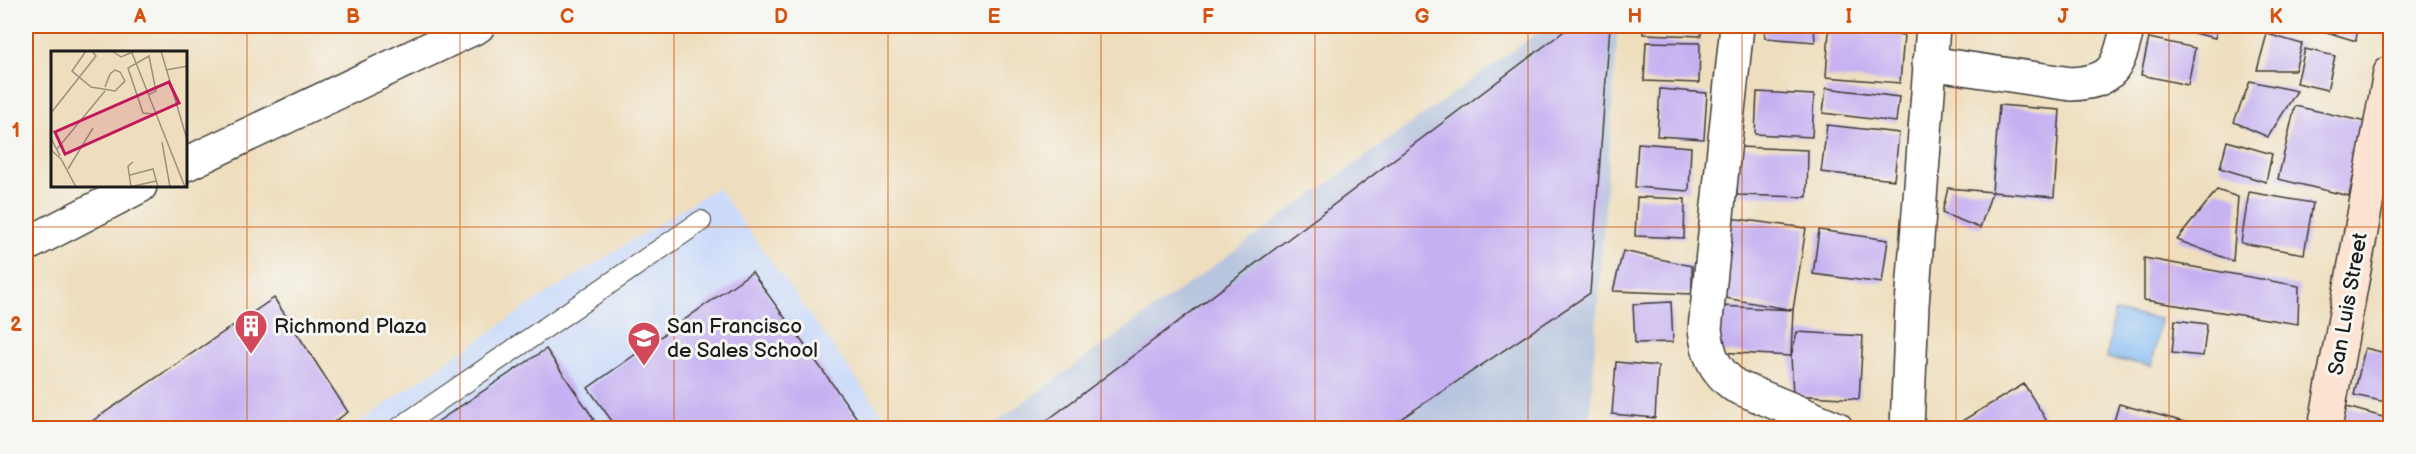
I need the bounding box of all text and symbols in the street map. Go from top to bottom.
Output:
text: A [133,5,147,29]
text: B [346,5,360,29]
text: C [560,5,574,29]
text: D [774,5,788,29]
text: E [988,5,1001,29]
text: F [1202,5,1214,29]
text: G [1415,5,1430,29]
text: H [1628,5,1642,29]
text: I [1846,5,1852,29]
text: J [2058,5,2070,29]
text: K [2269,5,2283,29]
inset map [51,51,188,188]
text: 1 [12,119,20,143]
street label: San Luis Street [2323,230,2373,377]
building icon: Richmond Plaza [233,308,269,355]
text: 2 [10,313,22,337]
place label: Richmond Plaza [274,314,427,339]
place label: San Francisco de Sales School [667,314,818,363]
school or university icon: San Francisco de Sales School [626,320,662,367]

